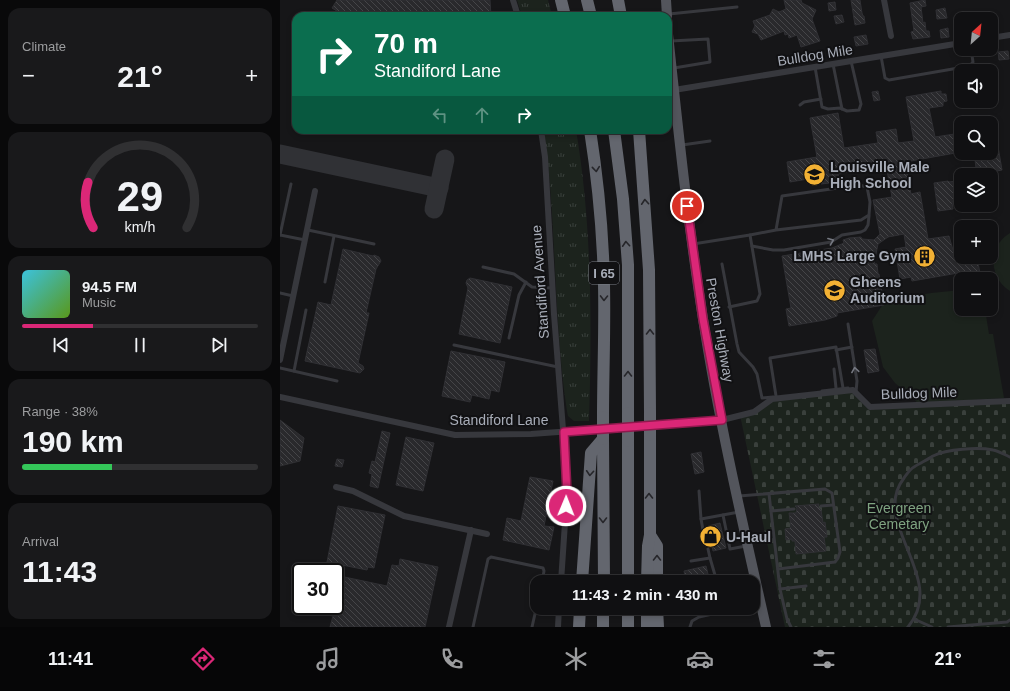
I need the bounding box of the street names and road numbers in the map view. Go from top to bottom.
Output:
street label: Bulldog Mile [776,41,854,69]
street label: Standiford Avenue [528,224,552,340]
road number: I 65 [589,262,619,284]
street label: Preston Highway [703,277,737,383]
street label: Bulldog Mile [881,384,958,402]
street label: Standiford Lane [450,412,549,428]

